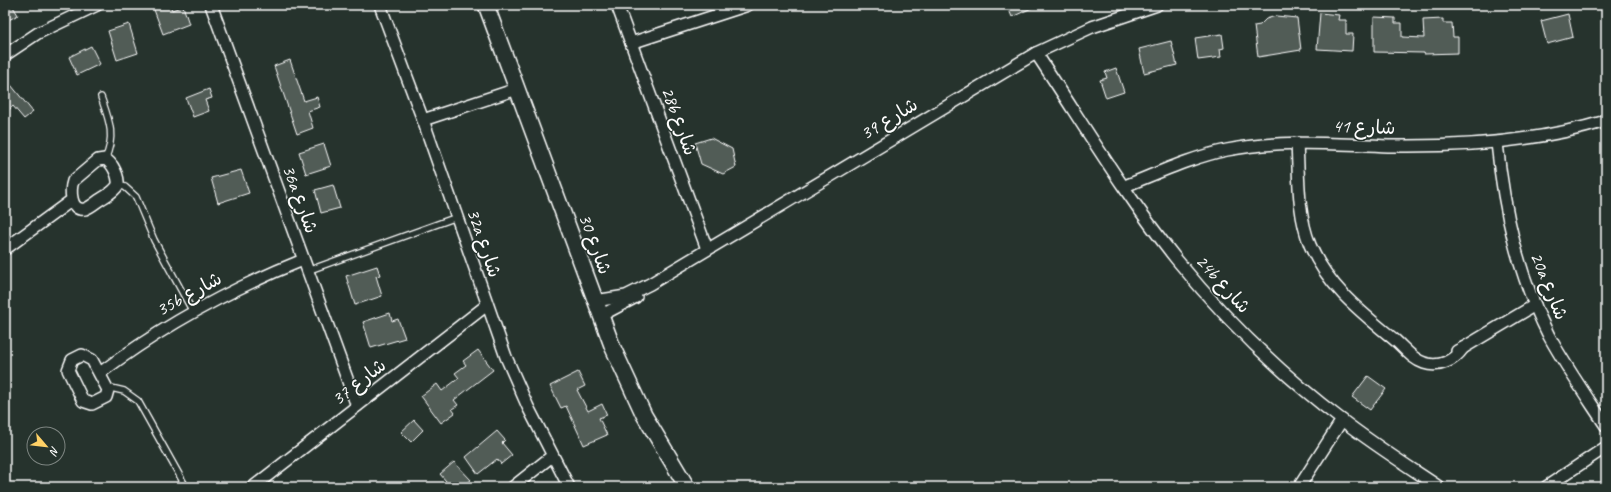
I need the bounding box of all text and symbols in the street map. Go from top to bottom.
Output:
street label: 28b شارع [655,83,702,159]
street label: شارع 39 [856,93,923,146]
street label: شارع 41 [1332,114,1396,141]
street label: 36a شارع [276,161,323,237]
street label: 32a شارع [460,205,507,281]
street label: شارع 30 [572,210,617,278]
street label: 20a شارع [1524,249,1573,324]
street label: 24b شارع [1190,250,1256,319]
street label: 35b شارع [152,266,226,323]
street label: شارع 37 [327,353,392,412]
north arrow [26,426,66,466]
text: N [46,444,63,459]

